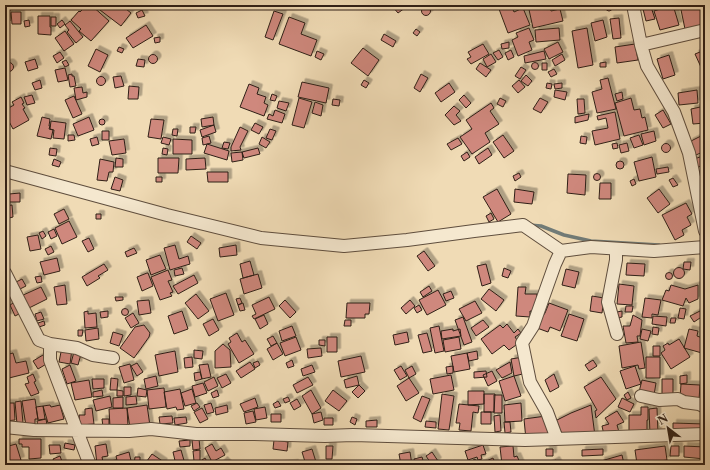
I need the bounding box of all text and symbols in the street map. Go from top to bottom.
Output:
north arrow [648,408,688,448]
text: N [655,411,671,428]

